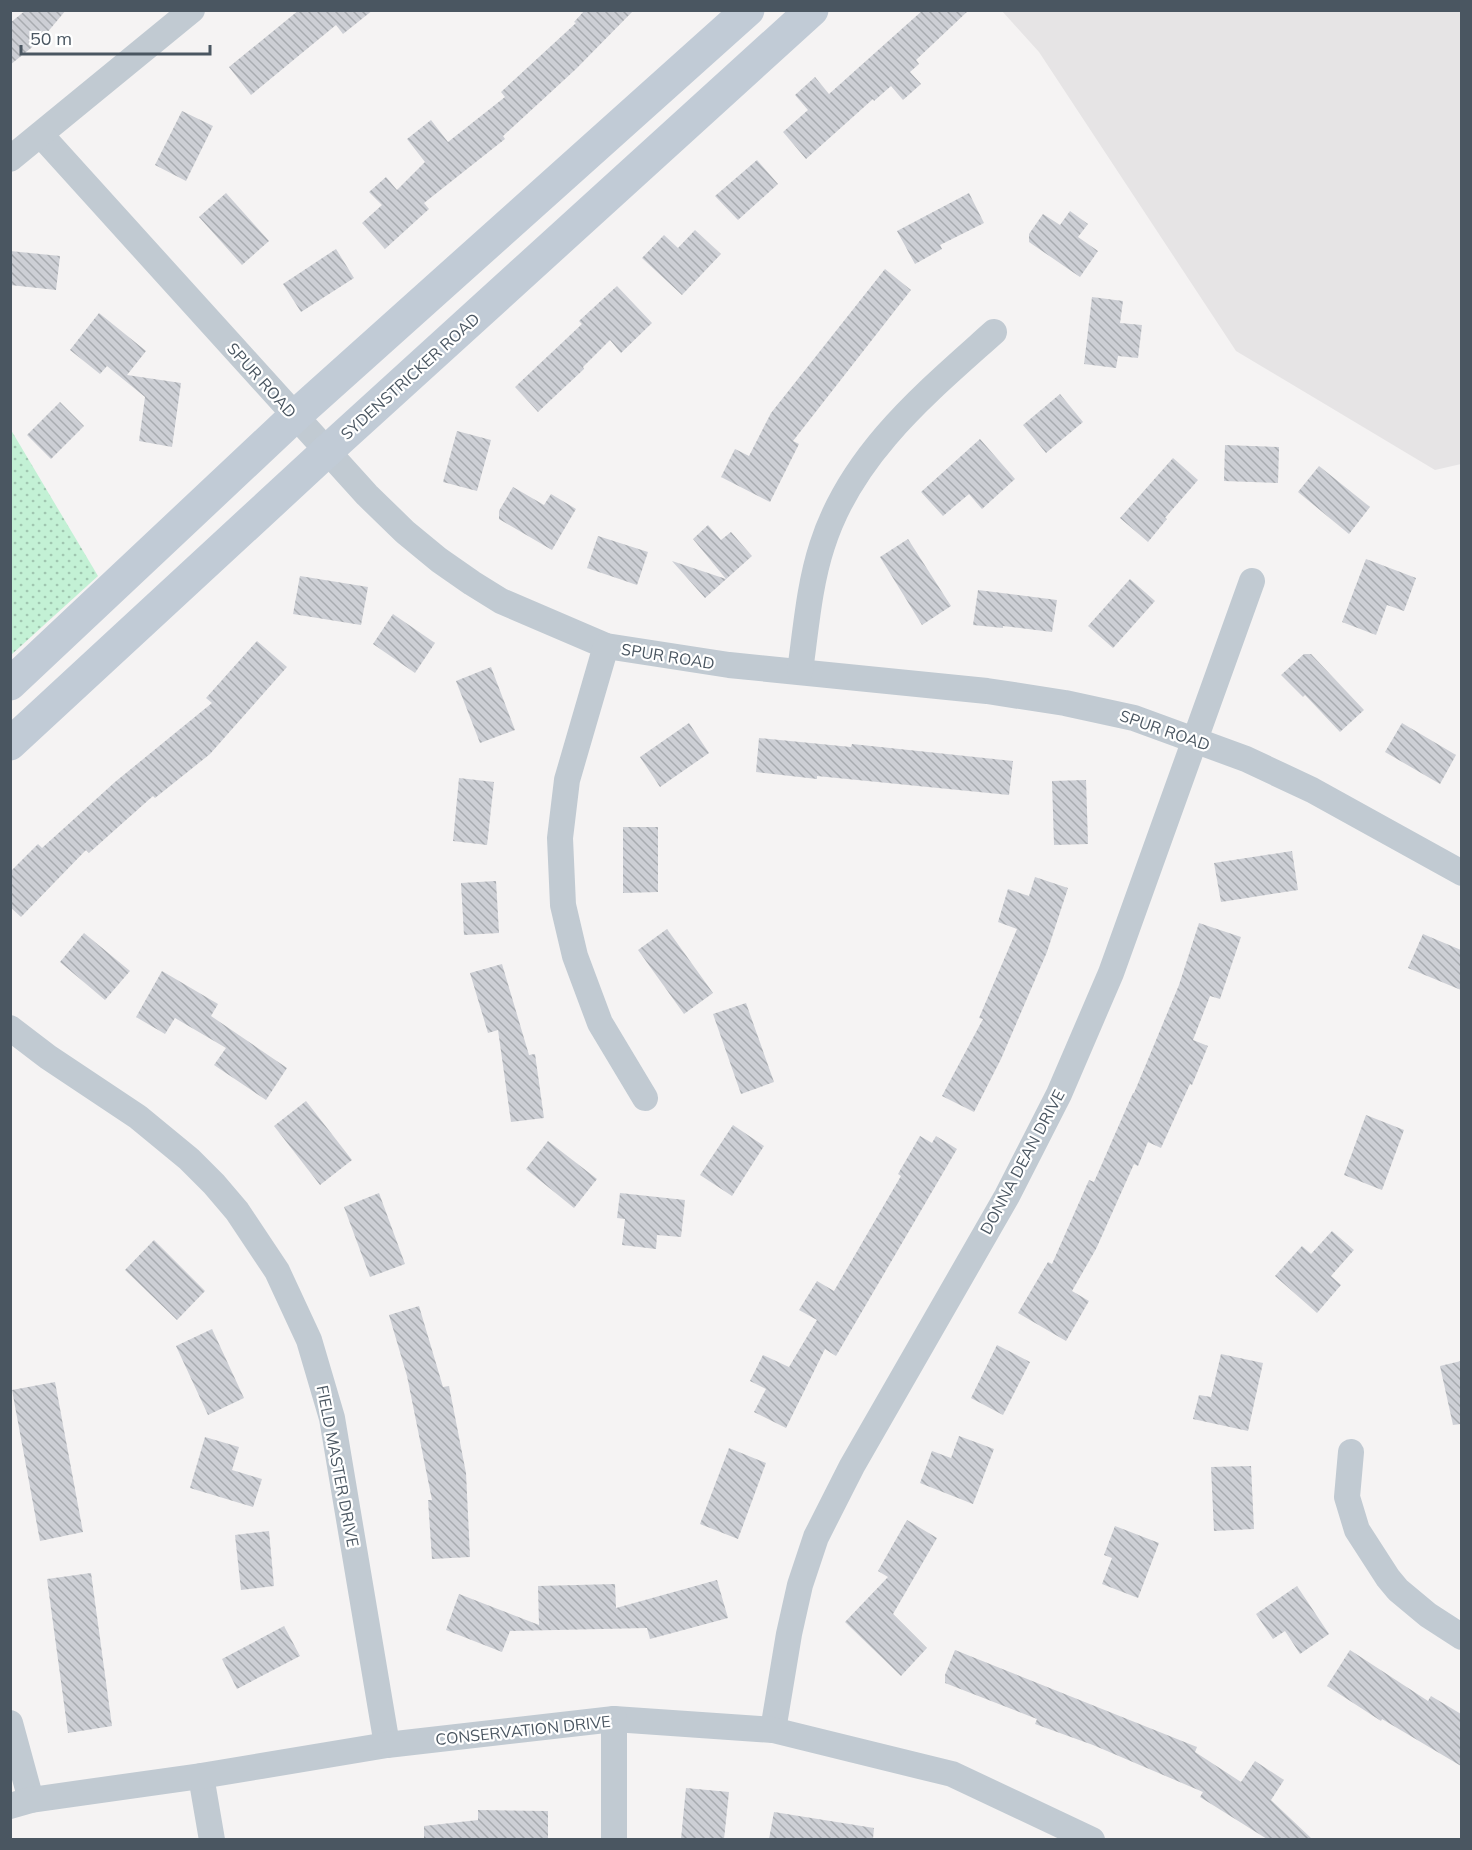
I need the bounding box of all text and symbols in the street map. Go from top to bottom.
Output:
scale bar [21,18,210,56]
text: 50 m [30,27,72,50]
street label: SYDENSTRICKER ROAD [336,308,484,444]
street label: SPUR ROAD [223,338,301,422]
street label: SPUR ROAD [620,639,716,673]
street label: SPUR ROAD [1117,705,1213,755]
street label: DONNA DEAN DRIVE [975,1086,1069,1238]
street label: FIELD MASTER DRIVE [312,1383,364,1549]
street label: CONSERVATION DRIVE [434,1711,612,1749]

